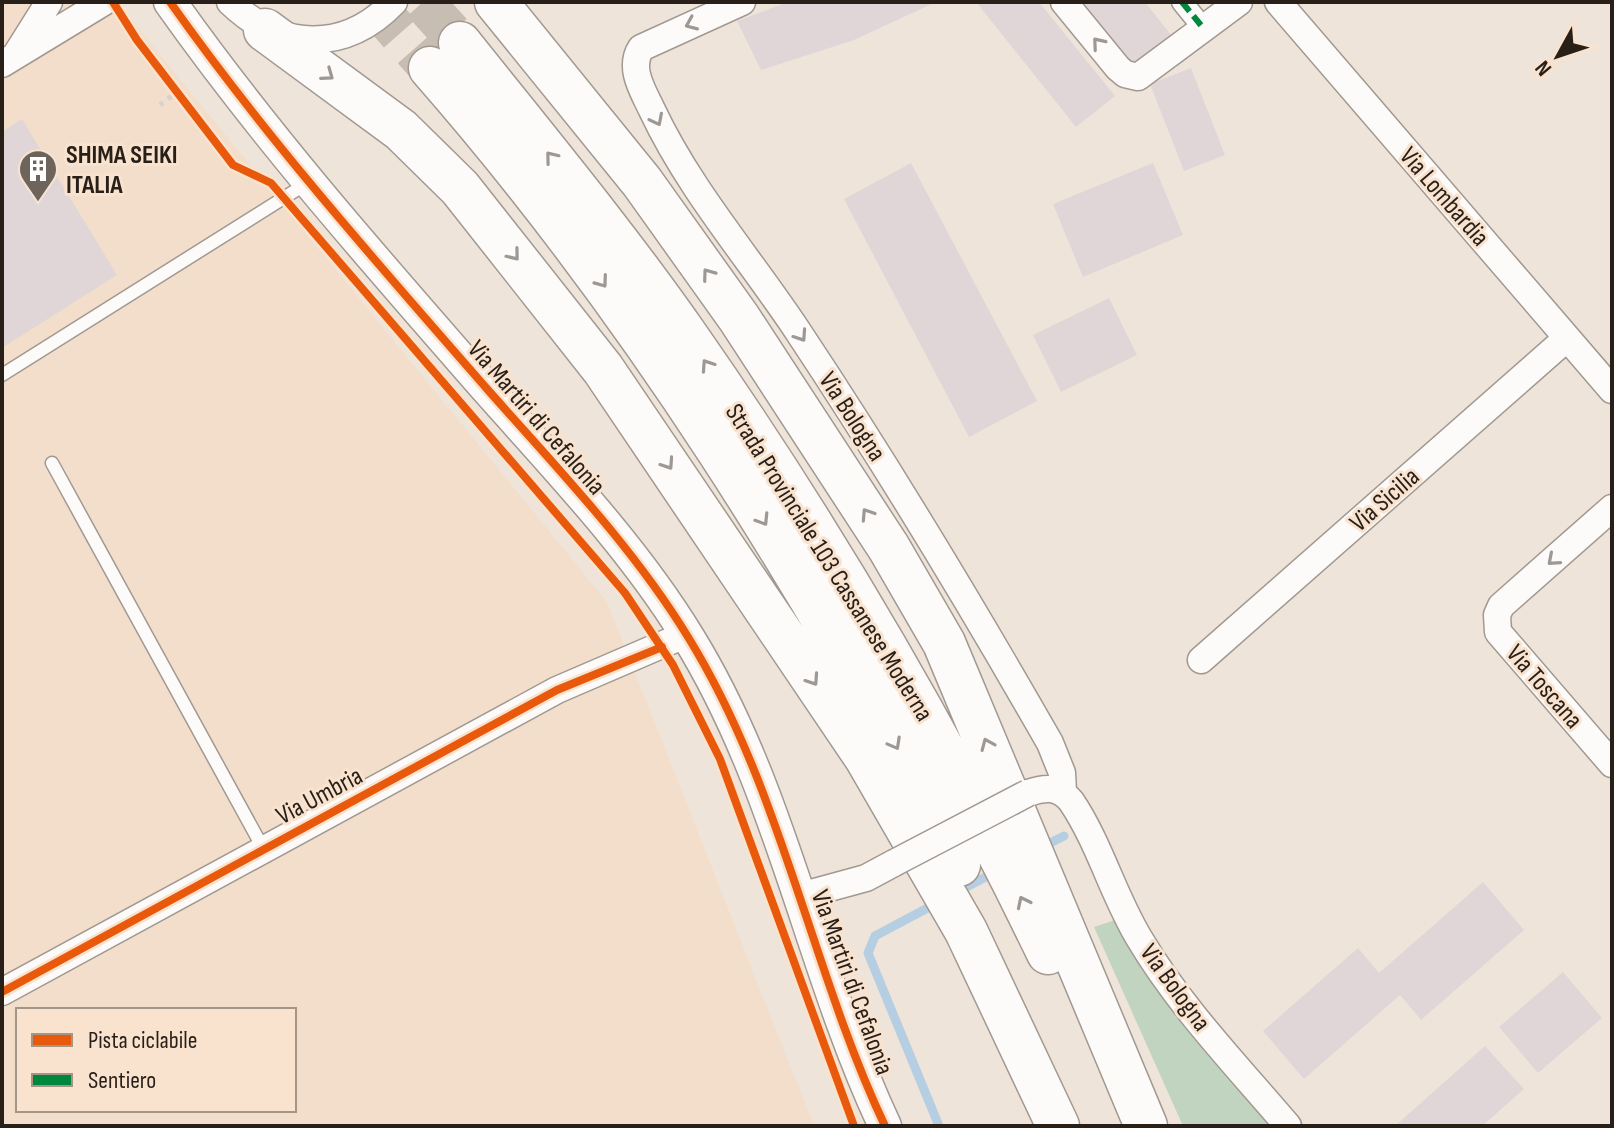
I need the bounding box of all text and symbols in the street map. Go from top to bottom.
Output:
one-way arrow [685,14,699,30]
north arrow [1518,16,1598,96]
one-way arrow [1093,37,1108,52]
text: N [1530,55,1558,81]
one-way arrow [319,66,333,80]
one-way arrow [647,112,663,127]
place label: SHIMA SEIKI ITALIA [66,140,177,201]
street label: Via Lombardia [1392,141,1495,253]
building icon: SHIMA SEIKI ITALIA [17,148,59,203]
one-way arrow [546,152,561,166]
one-way arrow [504,245,519,260]
one-way arrow [703,269,717,283]
one-way arrow [592,273,607,287]
one-way arrow [791,328,806,342]
street label: Via Martiri di Cefalonia [460,334,611,502]
one-way arrow [702,359,717,373]
street label: Via Bologna [811,366,892,467]
street label: Strada Provinciale 103 Cassanese Moderna [718,398,939,727]
one-way arrow [658,456,673,470]
street label: Via Sicilia [1344,461,1426,539]
one-way arrow [862,508,877,523]
one-way arrow [754,511,769,526]
one-way arrow [1548,550,1563,564]
street label: Via Toscana [1499,639,1589,735]
one-way arrow [803,671,818,685]
one-way arrow [885,735,901,750]
one-way arrow [981,738,997,752]
street label: Via Umbria [271,761,368,832]
street label: Via Martiri di Cefalonia [804,886,899,1079]
one-way arrow [1017,895,1033,910]
street label: Via Bologna [1133,938,1217,1037]
legend [16,1008,296,1112]
text: Pista ciclabile [88,1026,197,1055]
text: Sentiero [88,1066,156,1095]

